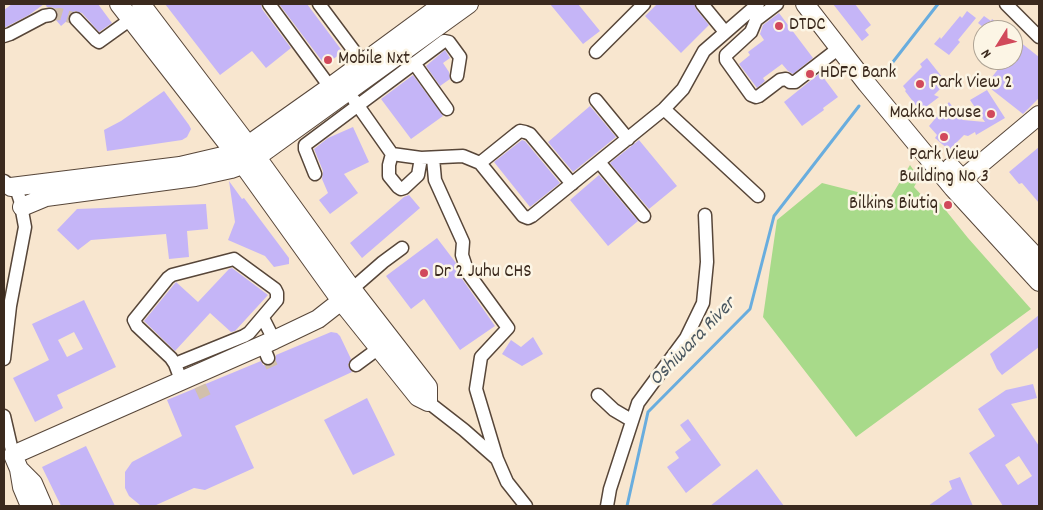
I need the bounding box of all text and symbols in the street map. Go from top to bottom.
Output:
place label: DTDC [789,15,826,37]
marker: DTDC [773,20,785,32]
north arrow [973,20,1023,70]
text: N [977,45,997,62]
place label: Mobile Nxt [338,49,410,71]
marker: Mobile Nxt [322,54,334,66]
place label: HDFC Bank [820,63,896,85]
marker: HDFC Bank [804,68,816,80]
place label: Park View 2 [930,73,1013,95]
marker: Park View 2 [914,78,926,90]
place label: Makka House [889,103,981,125]
marker: Makka House [985,108,997,120]
marker: Park View Building No 3 [938,131,950,143]
place label: Park View Building No 3 [899,145,989,189]
place label: Bilkins Biutiq [849,194,938,216]
marker: Bilkins Biutiq [942,199,954,211]
place label: Dr 2 Juhu CHS [434,262,532,284]
marker: Dr 2 Juhu CHS [418,267,430,279]
water label: Oshiwara River [646,294,742,392]

